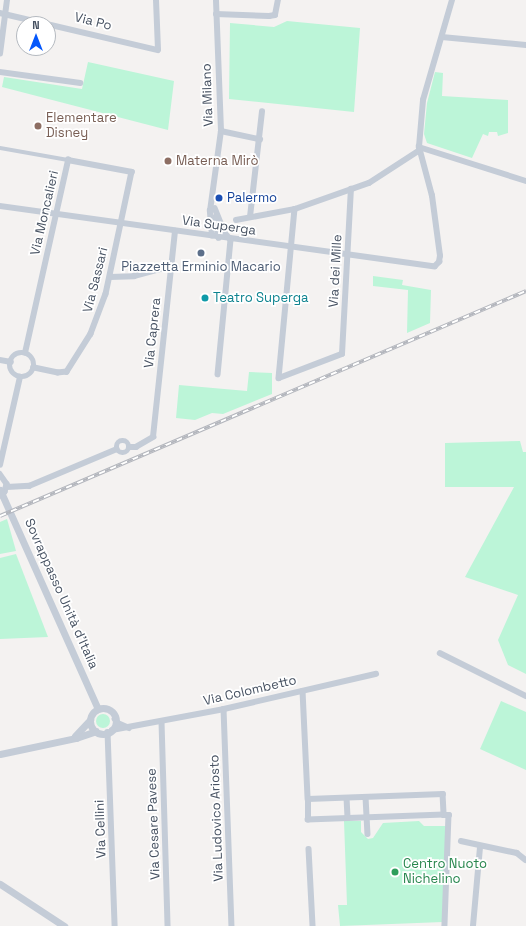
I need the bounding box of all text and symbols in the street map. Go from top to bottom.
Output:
street label: Via Po [73,10,113,34]
north arrow [16,16,56,56]
text: N [32,18,40,32]
street label: Via Milano [199,63,217,127]
place label: Elementare Disney [46,111,117,142]
marker: Elementare Disney [33,121,43,131]
place label: Materna Mirò [176,153,259,169]
marker: Materna Mirò [163,156,173,166]
street label: Via Moncalieri [28,169,62,257]
place label: Palermo [227,190,277,206]
marker: Palermo [214,193,224,203]
street label: Via Superga [181,213,257,239]
street label: Via dei Mille [326,234,346,308]
street label: Via Sassari [80,246,112,314]
marker: Piazzetta Erminio Macario [196,248,206,258]
place label: Piazzetta Erminio Macario [121,259,281,275]
place label: Teatro Superga [213,290,309,306]
marker: Teatro Superga [200,293,210,303]
street label: Via Caprera [142,297,164,369]
street label: Sovrappasso Unità d'Italia [21,516,101,672]
street label: Via Colombetto [202,673,298,709]
street label: Via Ludovico Ariosto [207,754,227,882]
street label: Via Cesare Pavese [144,768,164,880]
street label: Via Cellini [92,799,110,859]
place label: Centro Nuoto Nichelino [403,857,487,888]
marker: Centro Nuoto Nichelino [390,867,400,877]

